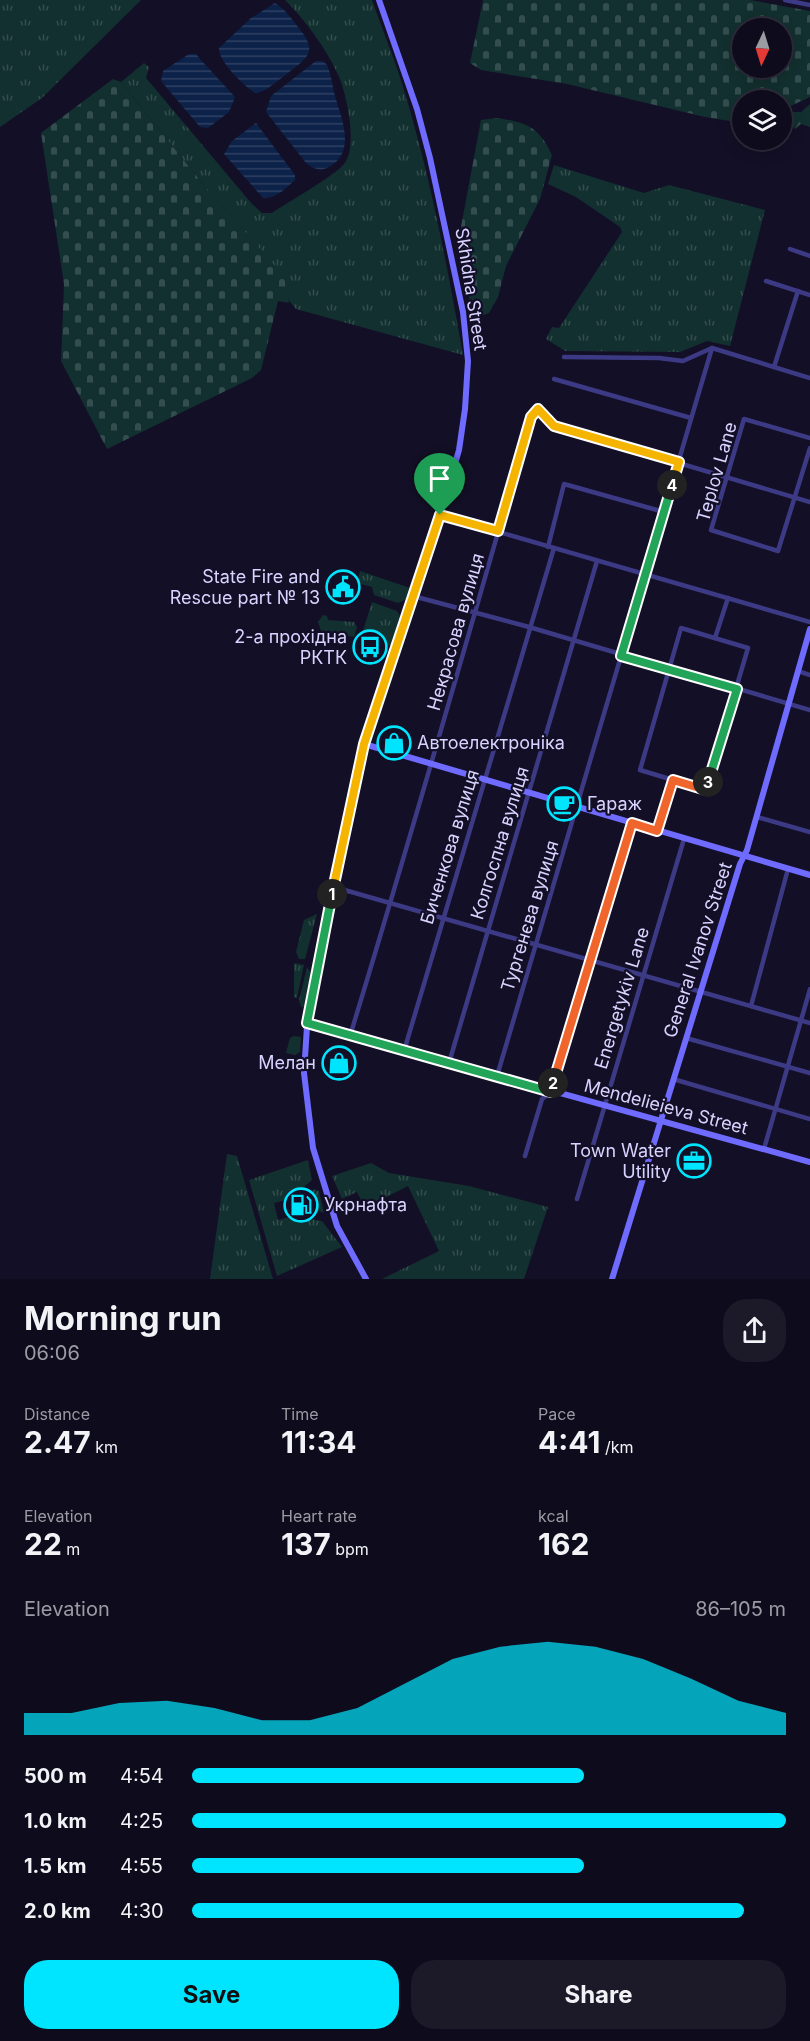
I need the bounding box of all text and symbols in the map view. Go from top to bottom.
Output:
north arrow [732,18,792,78]
map controls [732,18,792,150]
button: layers [732,90,792,150]
street label: Skhidna Street [451,226,492,352]
street label: Teplov Lane [692,419,741,524]
pin [414,453,465,515]
icon: arrive [423,462,456,495]
pin: 4 [657,470,687,500]
text: 4 [667,475,677,495]
street label: Некрасова вулиця [423,551,488,713]
place label: State Fire and Rescue part № 13 [170,566,320,608]
public building icon: State Fire and Rescue part № 13 [325,569,361,605]
place label: 2-а прохідна РКТК [234,626,347,668]
bus stop icon: 2-а прохідна РКТК [352,629,388,665]
shop icon: Автоелектроніка [376,725,412,761]
place label: Автоелектроніка [417,732,565,753]
street label: Колгоспна вулиця [466,764,533,922]
street label: Биченкова вулиця [416,767,483,927]
pin: 3 [693,767,723,797]
text: 3 [703,772,713,792]
cafe icon: Гараж [546,786,582,822]
place label: Гараж [587,793,642,814]
street label: Тургенєва вулиця [497,838,563,994]
street label: General Ivanov Street [659,859,736,1040]
pin: 1 [317,879,347,909]
text: 1 [329,884,335,904]
street label: Energetykiv Lane [590,924,653,1071]
shop icon: Мелан [321,1045,357,1081]
place label: Мелан [258,1052,316,1073]
pin: 2 [538,1068,568,1098]
text: 2 [548,1073,558,1093]
street label: Mendelieieva Street [582,1075,750,1139]
place label: Town Water Utility [570,1140,671,1182]
office icon: Town Water Utility [676,1143,712,1179]
fuel station icon: Укрнафта [283,1187,319,1223]
place label: Укрнафта [324,1194,407,1215]
text: Morning run [24,1298,222,1338]
button: share [723,1299,786,1362]
text: 06:06 [24,1341,80,1365]
text: Distance [24,1404,90,1424]
text: Time [281,1404,319,1424]
text: Pace [538,1404,576,1424]
text: 2.47 [24,1424,91,1460]
text: 11:34 [281,1424,357,1460]
text: 4:41 [538,1424,600,1460]
text: km [91,1437,118,1457]
text: /km [600,1437,633,1457]
text: Elevation [24,1506,93,1526]
text: Heart rate [281,1506,357,1526]
text: kcal [538,1506,569,1526]
text: 22 [24,1526,62,1562]
text: 137 [281,1526,331,1562]
text: 162 [538,1526,589,1562]
text: m [62,1539,80,1559]
text: bpm [331,1539,369,1559]
text: Elevation [24,1597,110,1621]
text: 86–105 m [695,1597,786,1621]
text: 500 m [24,1764,87,1788]
text: 4:54 [120,1764,164,1788]
text: 1.0 km [24,1809,87,1833]
text: 4:25 [120,1809,163,1833]
text: 1.5 km [24,1854,87,1878]
text: 4:55 [120,1854,163,1878]
text: 2.0 km [24,1899,91,1923]
text: 4:30 [120,1899,164,1923]
button: Save [24,1960,399,2029]
button: Share [411,1960,786,2029]

